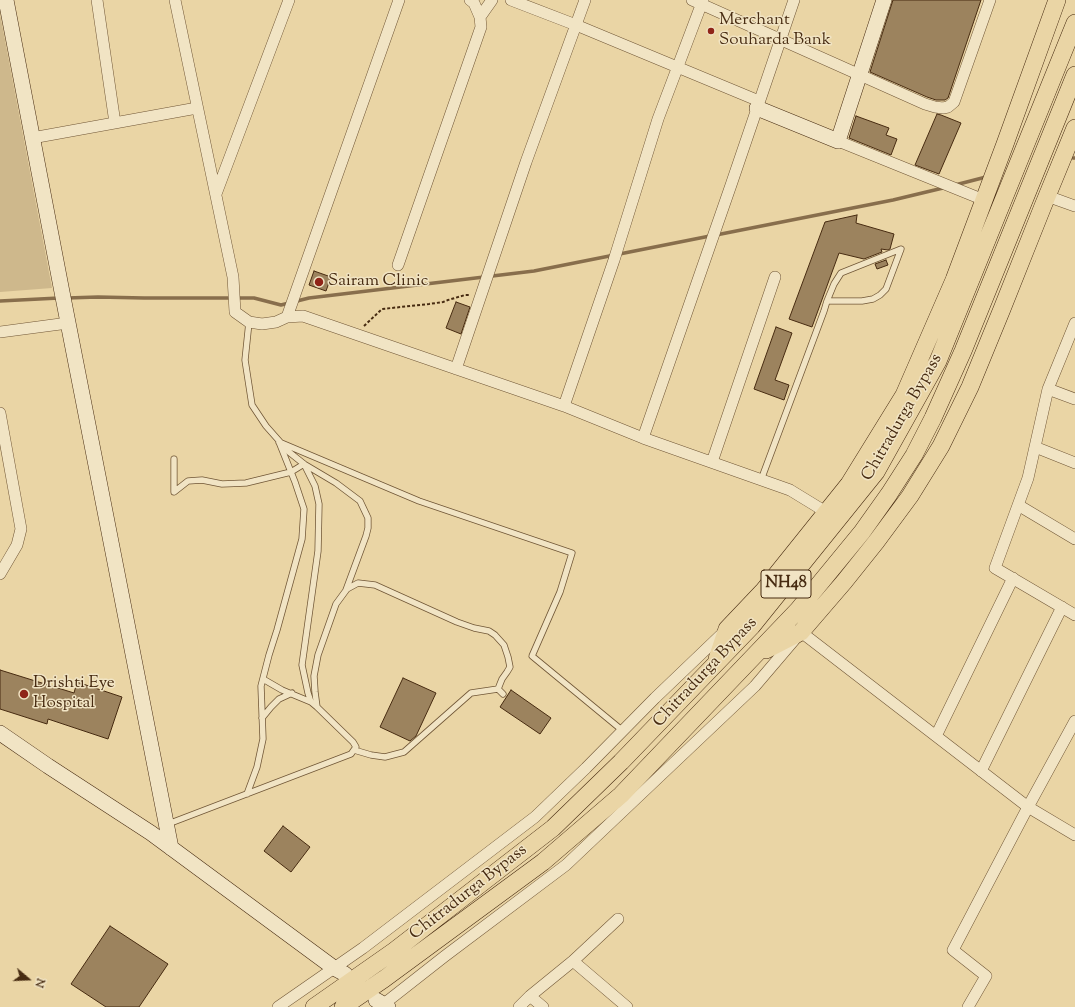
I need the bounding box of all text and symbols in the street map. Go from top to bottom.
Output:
place label: Merchant Souharda Bank [719,11,831,51]
marker: Merchant Souharda Bank [706,26,716,36]
place label: Sairam Clinic [328,272,428,292]
marker: Sairam Clinic [313,276,325,288]
street label: Chitradurga Bypass [858,351,948,485]
road number: NH48 [761,570,811,598]
street label: Chitradurga Bypass [650,614,762,732]
place label: Drishti Eye Hospital [33,674,115,714]
marker: Drishti Eye Hospital [18,688,30,700]
street label: Chitradurga Bypass [406,841,532,945]
north arrow [8,959,48,999]
text: N [30,976,48,990]

